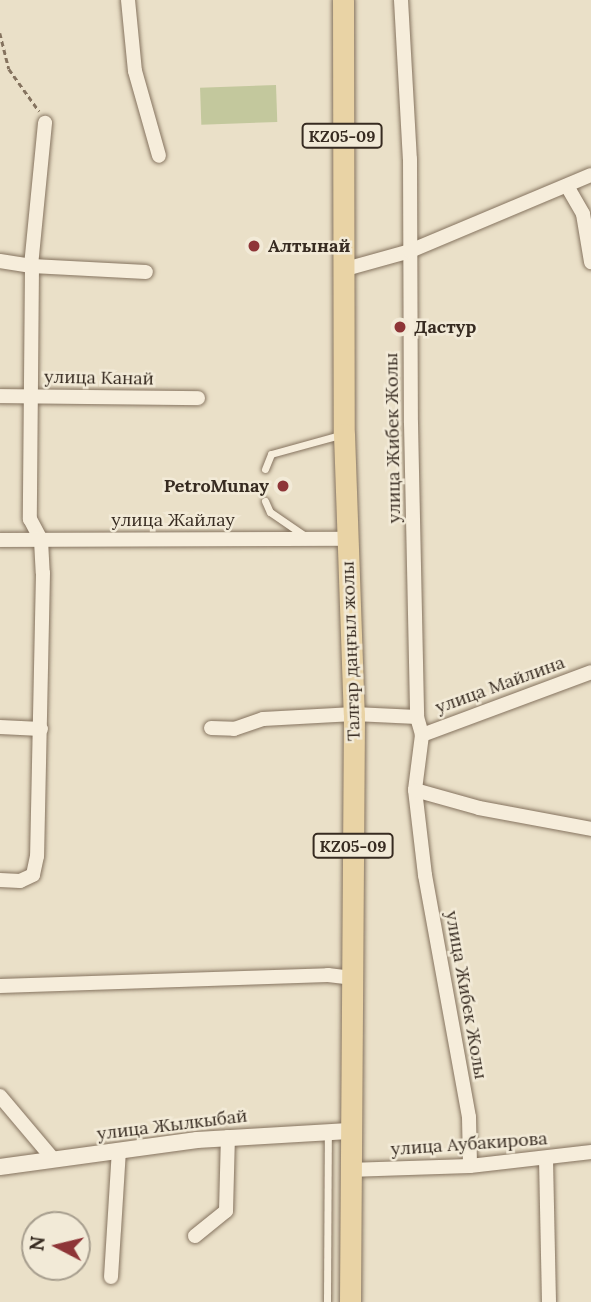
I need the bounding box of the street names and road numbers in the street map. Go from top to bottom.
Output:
road number: KZ05-09 [300,124,384,148]
street label: улица Жибек Жолы [381,352,405,524]
street label: улица Канай [44,366,154,390]
street label: улица Жайлау [111,509,235,531]
street label: Талғар даңғыл жолы [337,561,365,741]
street label: улица Майлина [432,652,568,718]
road number: KZ05-09 [311,834,395,859]
street label: улица Жибек Жолы [441,909,491,1081]
street label: улица Жылкыбай [96,1105,248,1145]
street label: улица Аубакирова [390,1128,548,1160]

